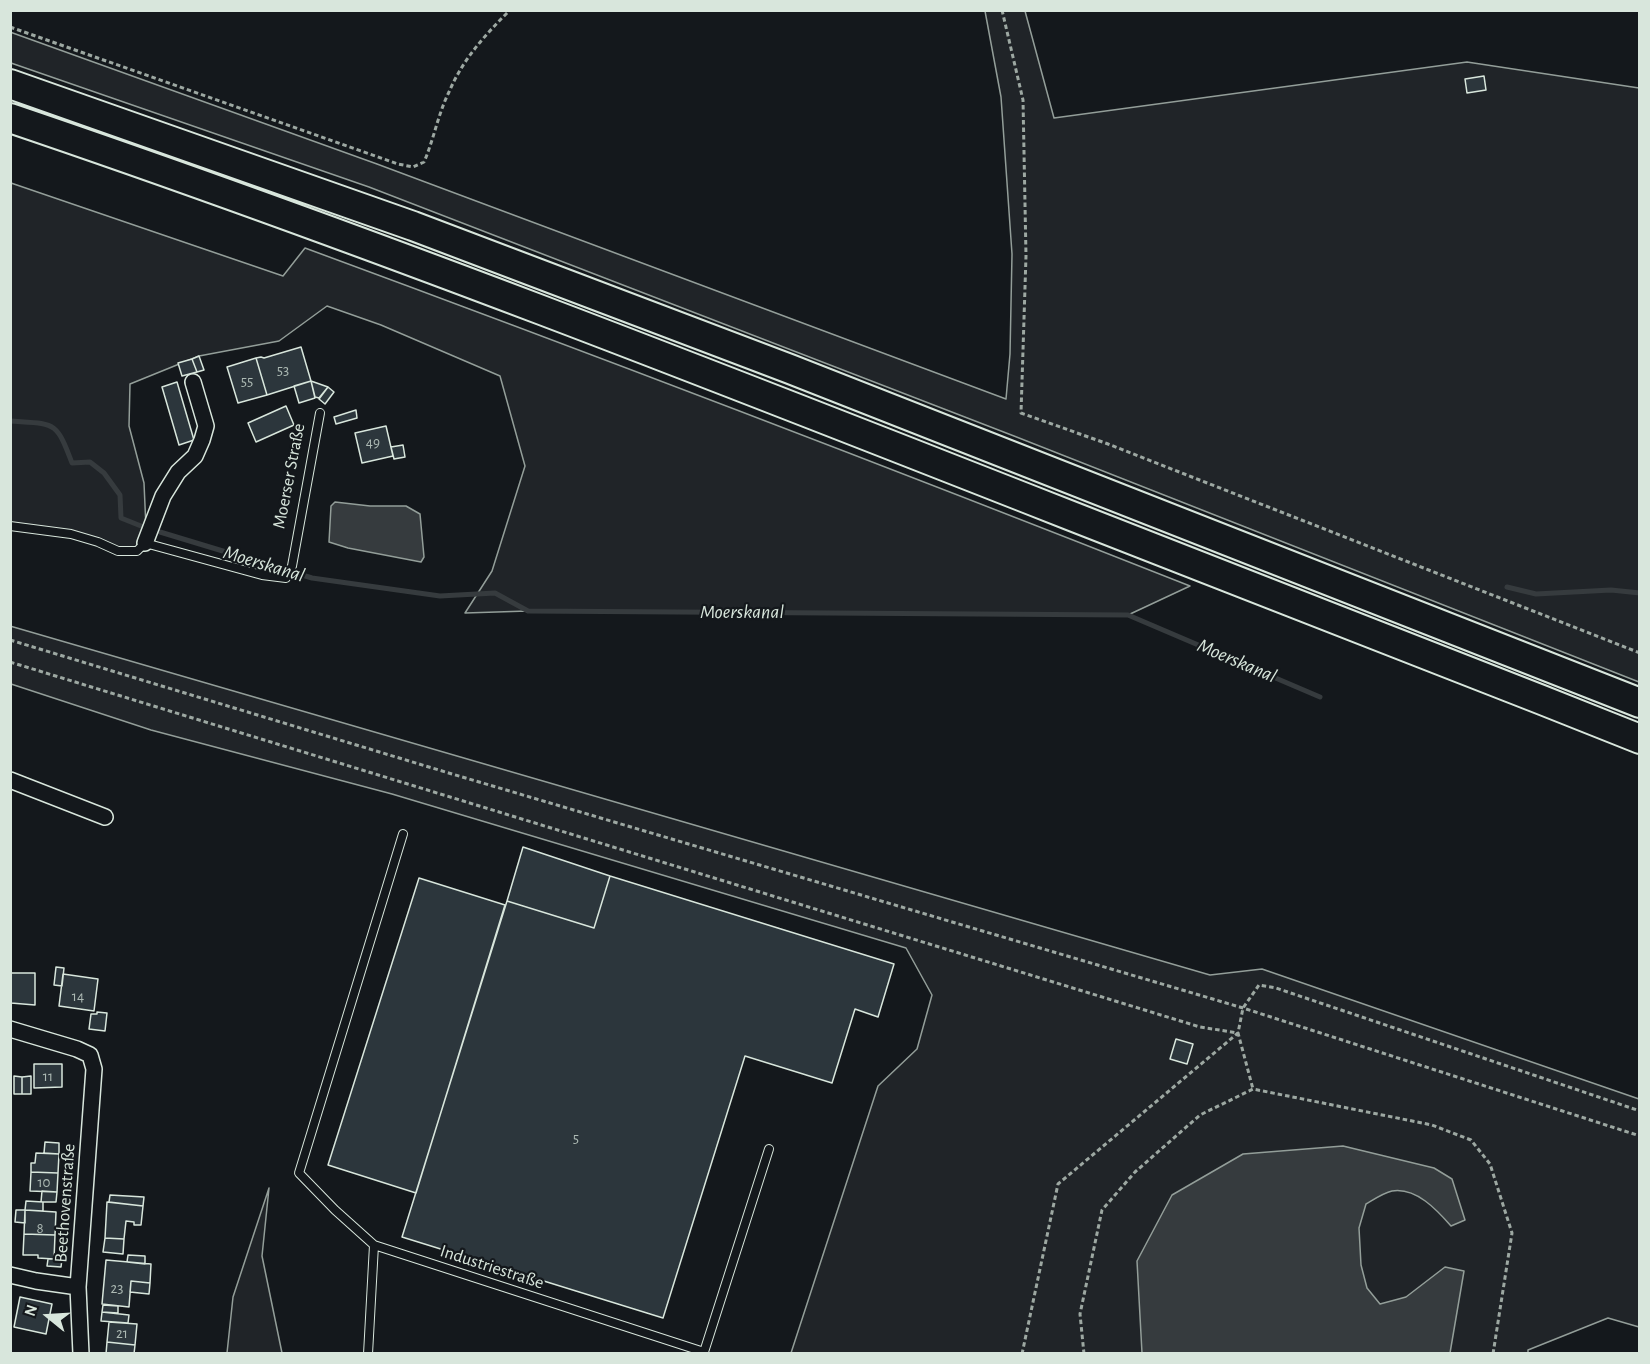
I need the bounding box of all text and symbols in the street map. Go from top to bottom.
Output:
house number: 53 [277,361,289,379]
house number: 55 [241,372,253,390]
street label: Moerser Straße [268,421,310,531]
house number: 49 [366,433,380,451]
water label: Moerskanal [220,540,308,588]
water label: Moerskanal [700,600,784,624]
water label: Moerskanal [1194,634,1280,688]
house number: 14 [72,987,84,1005]
house number: 11 [43,1067,53,1085]
house number: 5 [573,1129,579,1147]
street label: Beethovenstraße [50,1143,80,1263]
house number: 10 [37,1173,51,1191]
house number: 8 [36,1219,44,1237]
street label: Industriestraße [437,1240,547,1294]
house number: 23 [110,1279,124,1297]
north arrow [18,1286,78,1346]
text: N [22,1303,40,1318]
house number: 21 [116,1324,128,1342]

